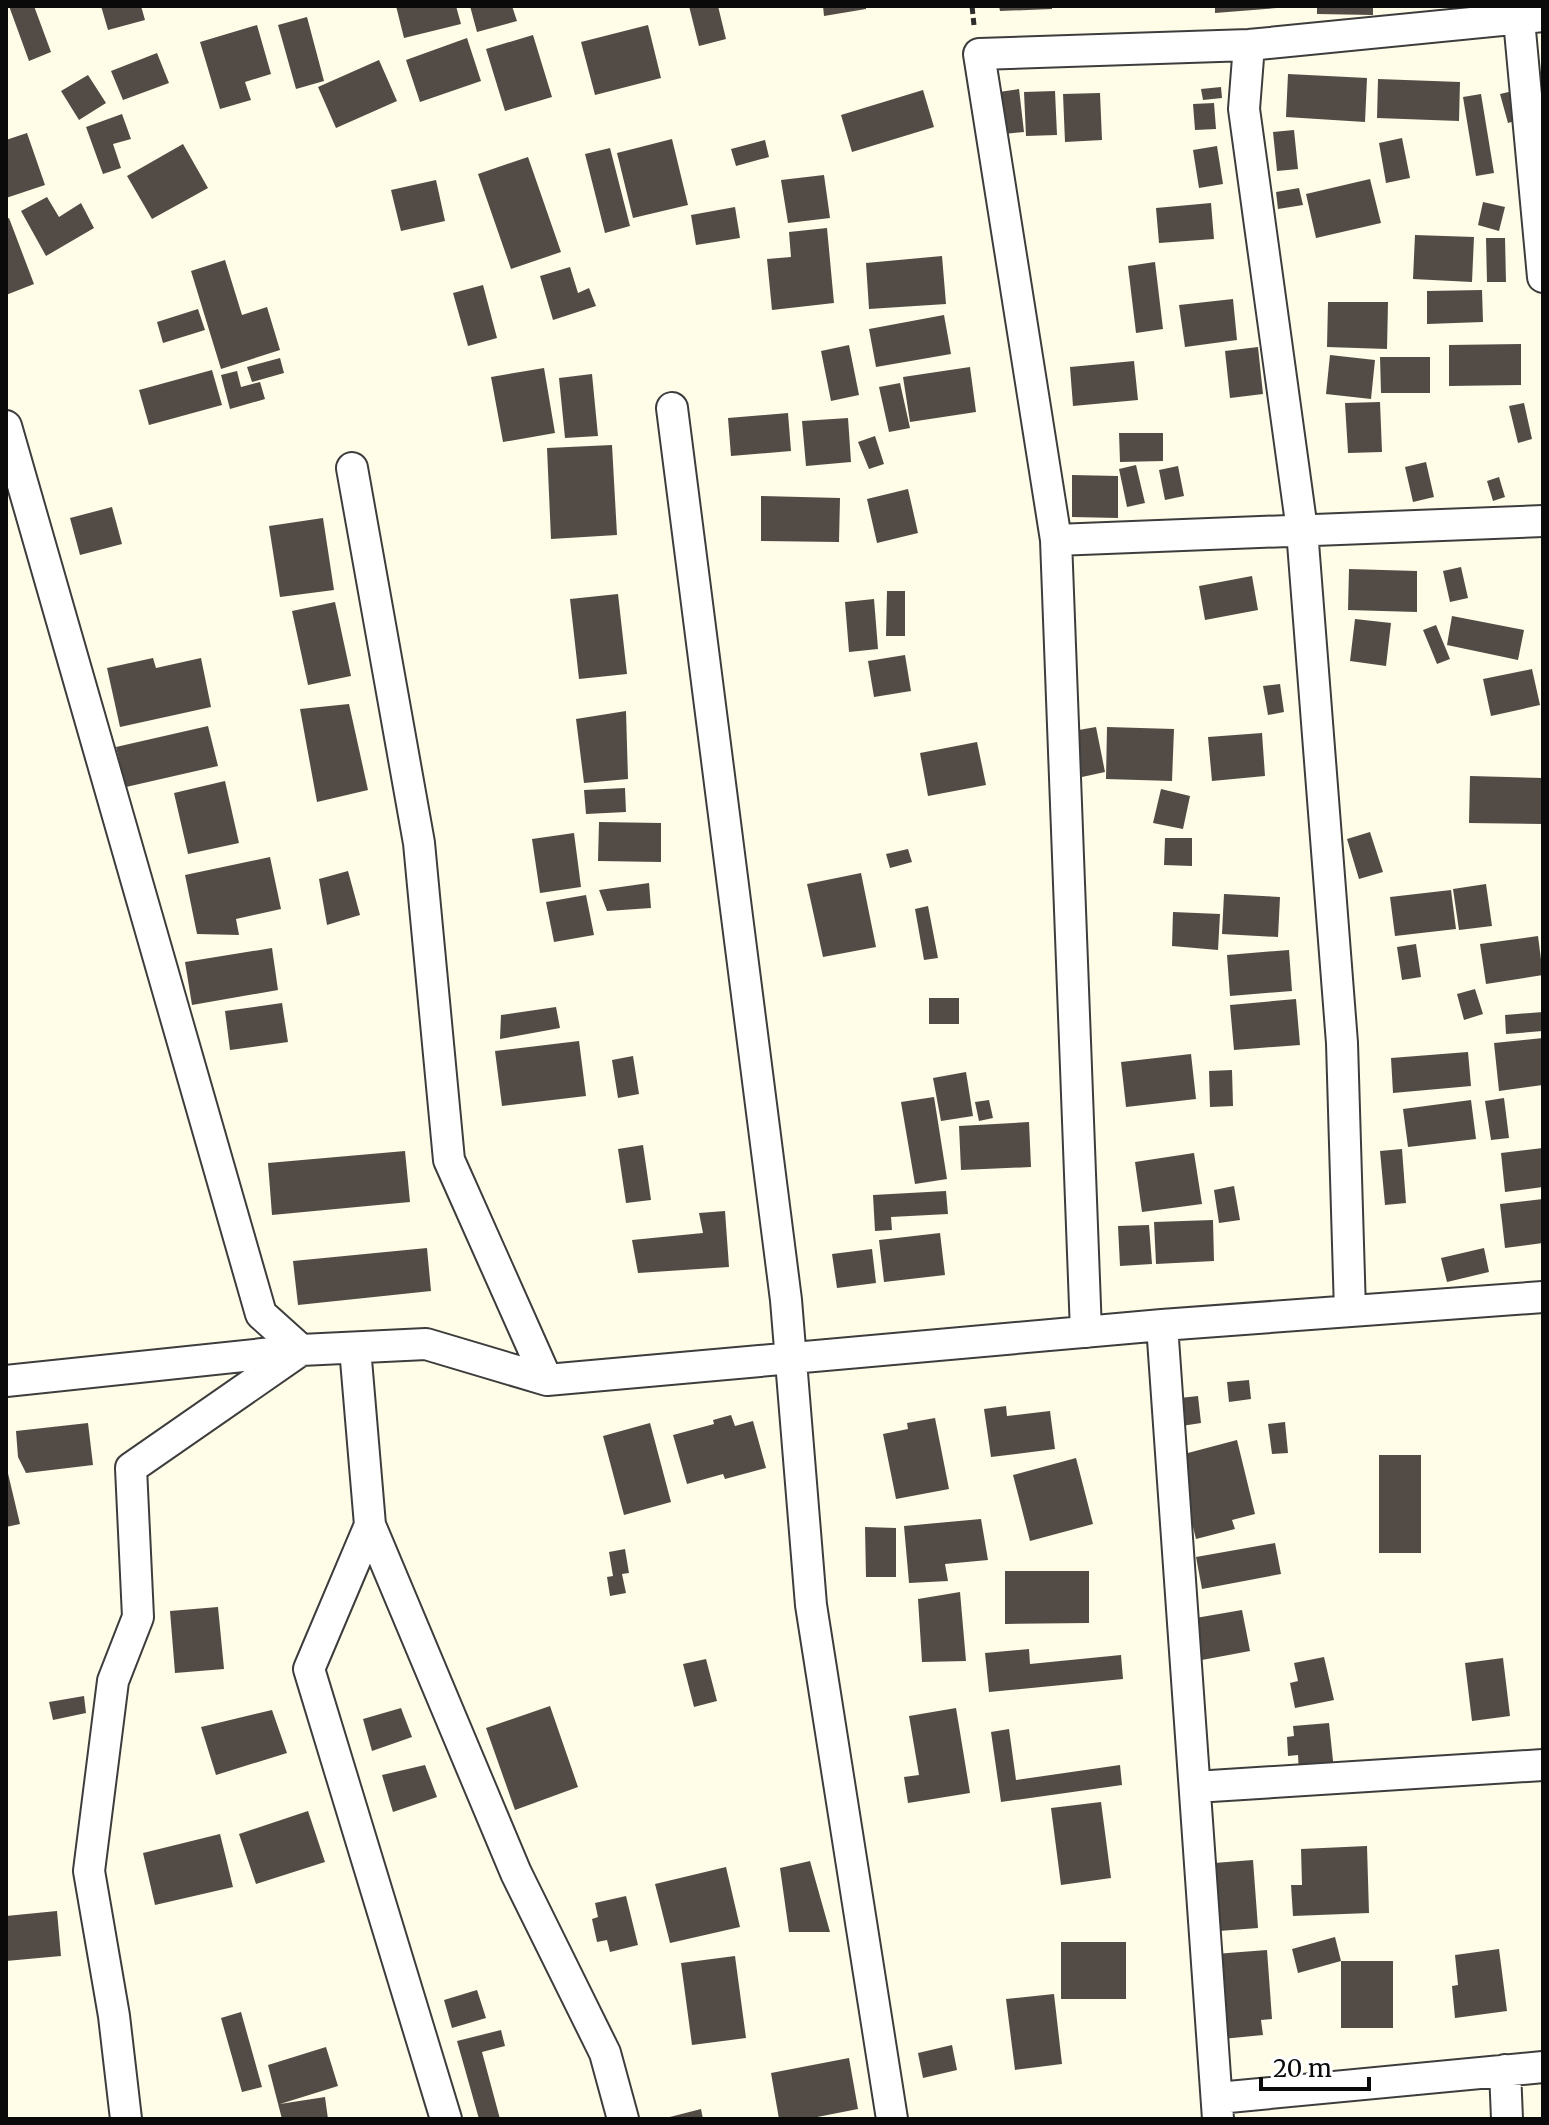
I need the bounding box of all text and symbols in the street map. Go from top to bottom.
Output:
scale bar [1261,2041,1369,2091]
text: 20 m [1273,2053,1332,2084]

